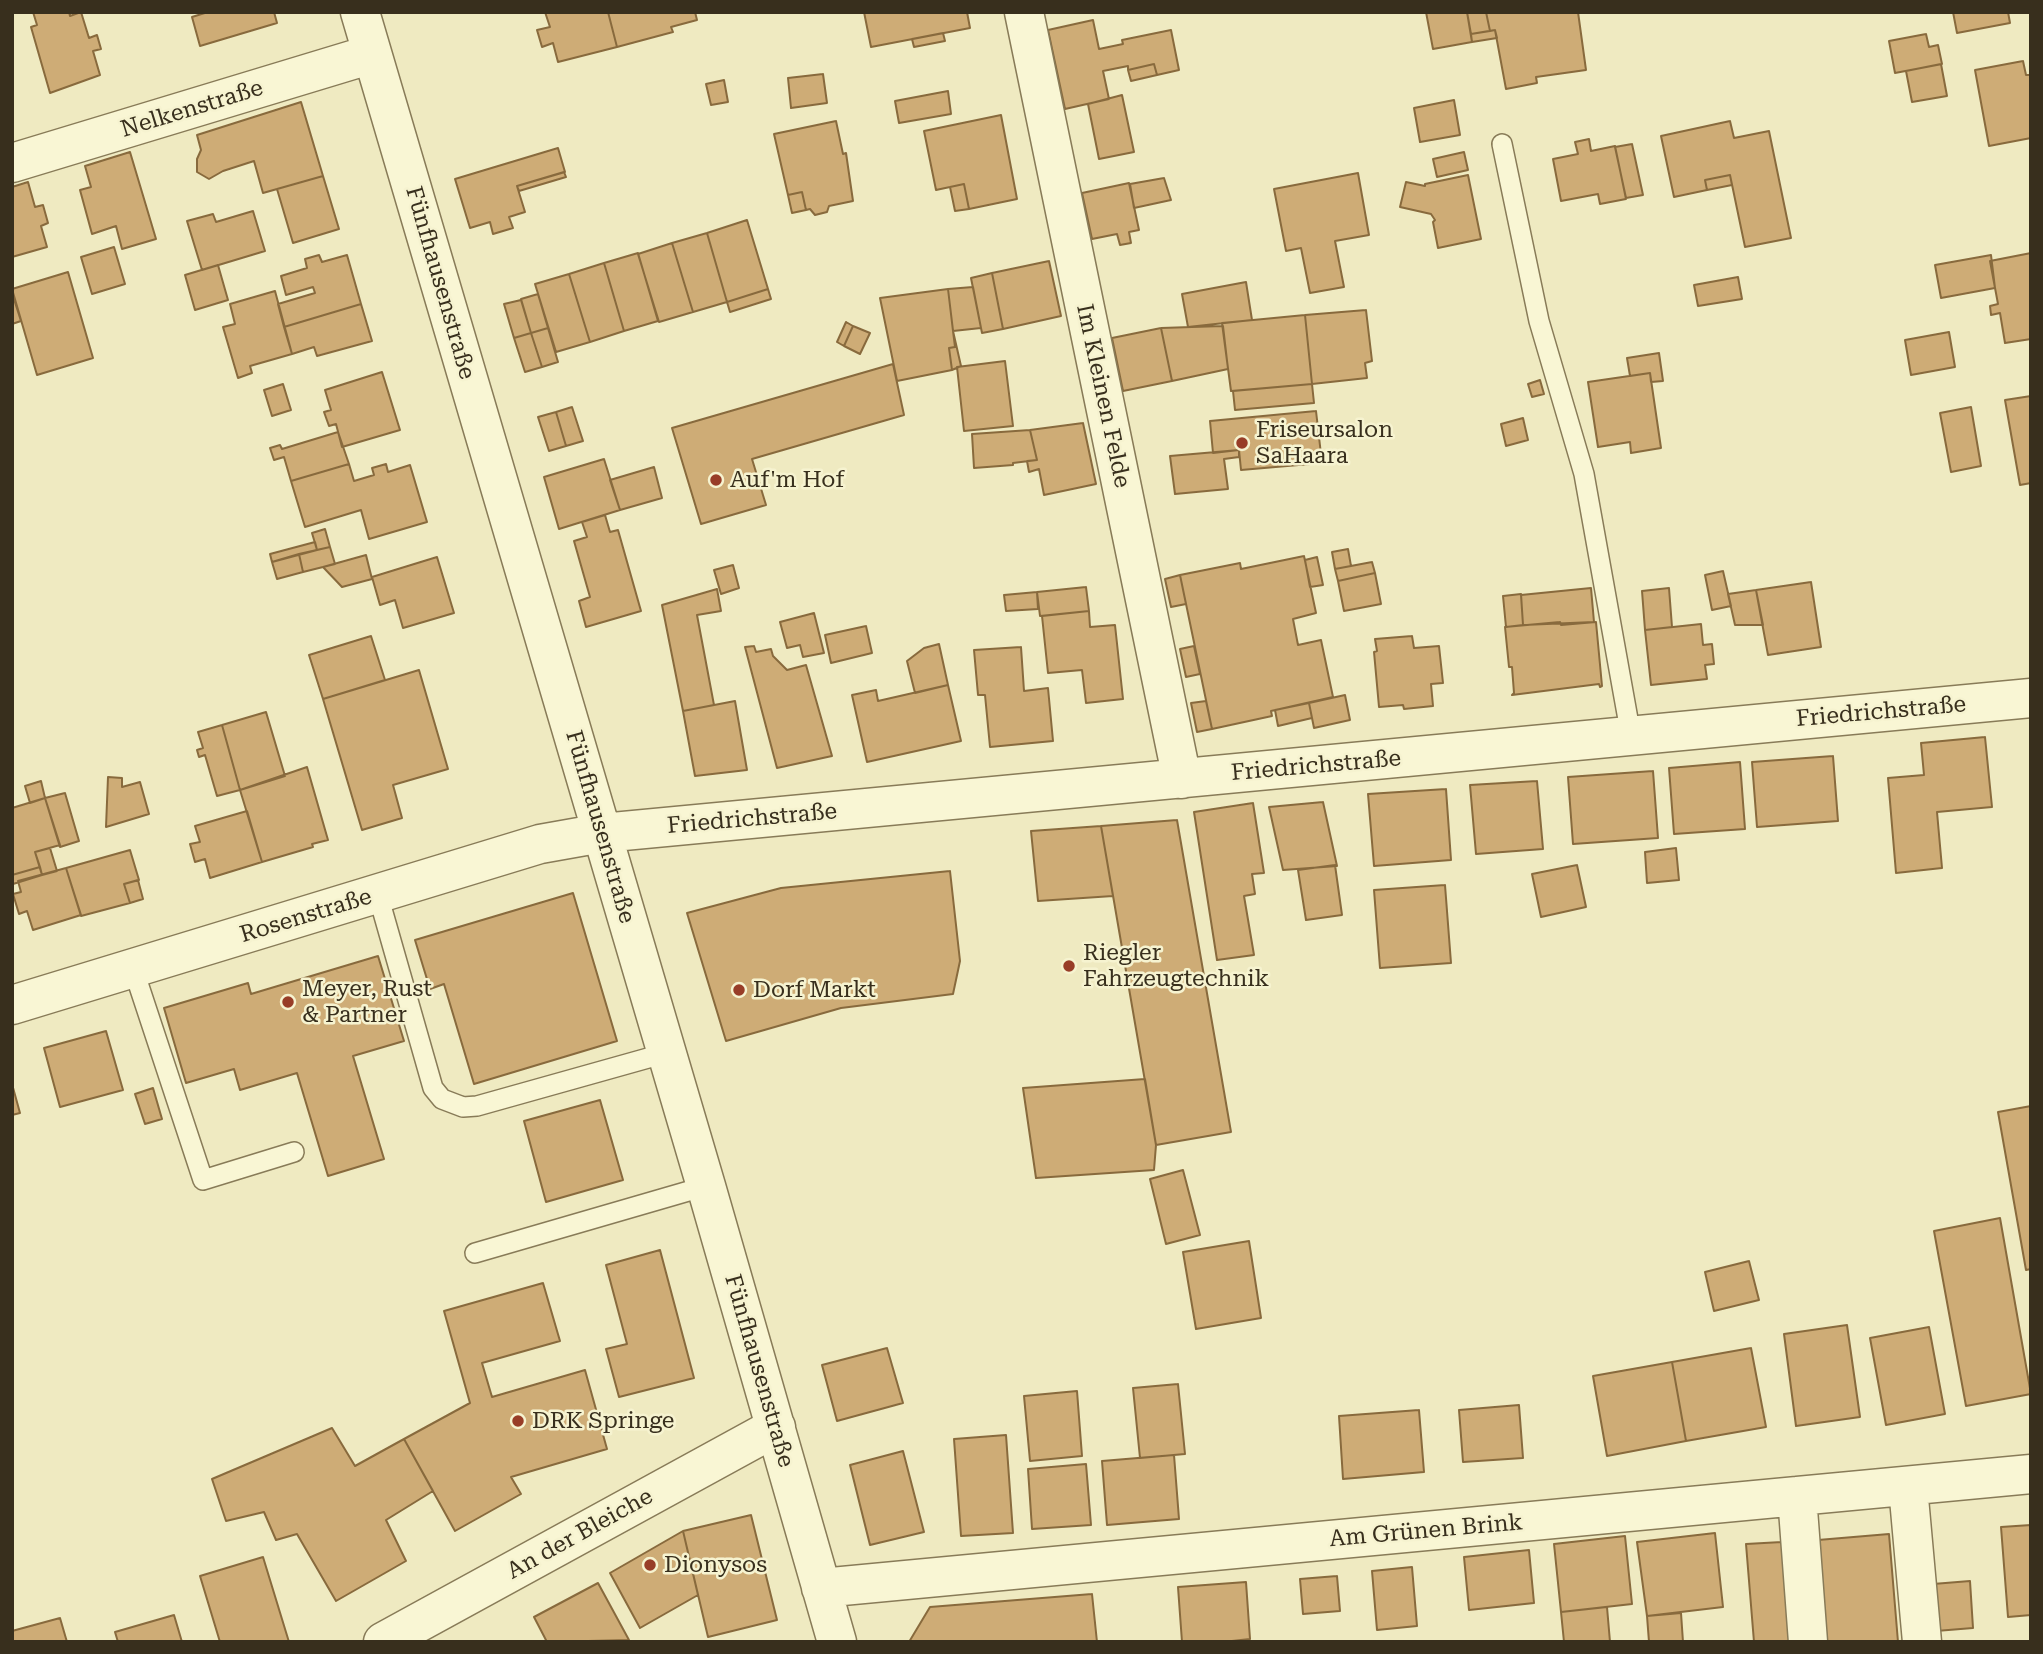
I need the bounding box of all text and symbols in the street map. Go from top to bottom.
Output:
street label: Nelkenstraße [118,74,266,144]
street label: Fünfhausenstraße [399,183,481,383]
street label: Im Kleinen Felde [1070,302,1136,490]
place label: Friseursalon SaHaara [1256,416,1393,470]
marker: Friseursalon SaHaara [1234,435,1250,451]
place label: Auf'm Hof [730,466,844,494]
marker: Auf'm Hof [708,472,724,488]
street label: Friedrichstraße [1795,691,1967,733]
street label: Fünfhausenstraße [559,727,641,927]
street label: Friedrichstraße [1230,745,1402,787]
street label: Friedrichstraße [666,798,838,840]
street label: Rosenstraße [237,883,375,949]
place label: Riegler Fahrzeugtechnik [1083,939,1269,993]
marker: Riegler Fahrzeugtechnik [1061,958,1077,974]
place label: Meyer, Rust & Partner [302,975,432,1029]
place label: Dorf Markt [753,976,876,1004]
marker: Dorf Markt [731,982,747,998]
marker: Meyer, Rust & Partner [280,994,296,1010]
street label: Fünfhausenstraße [718,1271,800,1471]
place label: DRK Springe [532,1407,674,1435]
marker: DRK Springe [510,1413,526,1429]
street label: An der Bleiche [502,1483,658,1585]
street label: Am Grünen Brink [1328,1509,1524,1553]
place label: Dionysos [664,1551,767,1579]
marker: Dionysos [642,1557,658,1573]

